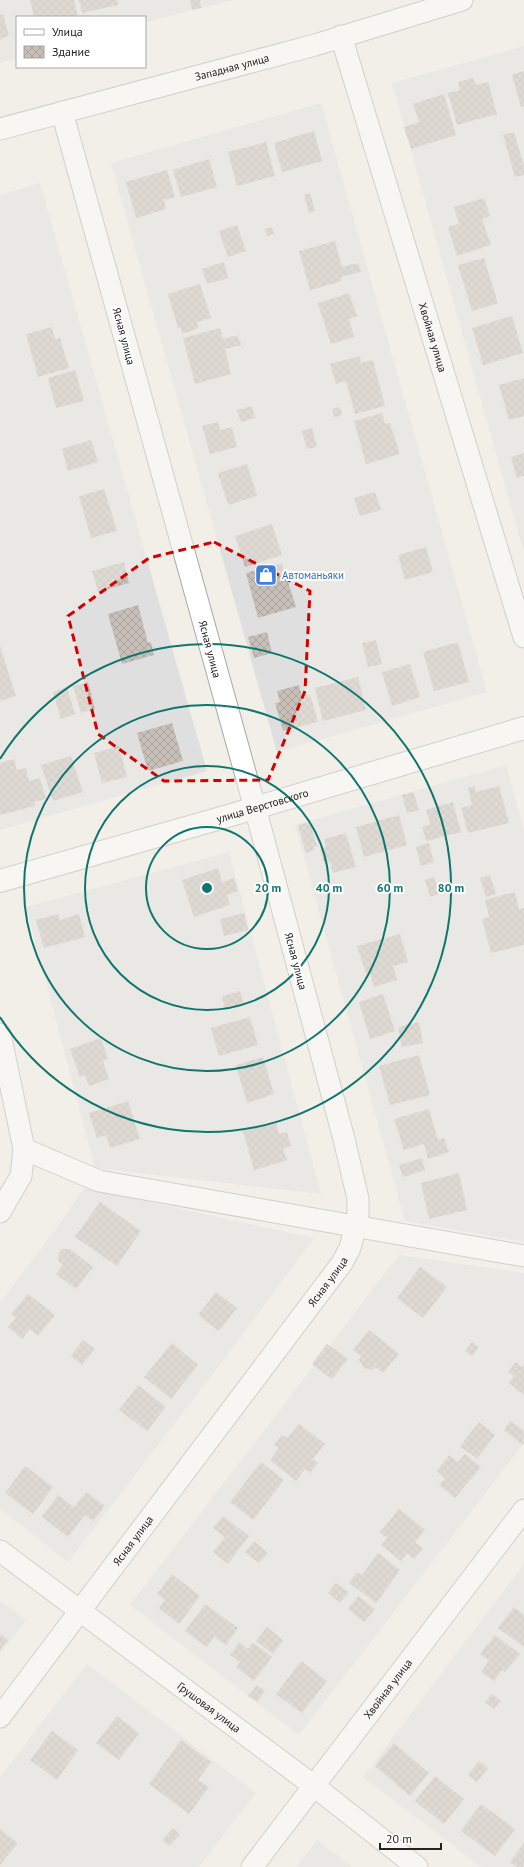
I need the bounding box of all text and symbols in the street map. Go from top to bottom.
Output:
legend [16,16,146,68]
text: Улица [52,24,83,39]
text: Здание [52,44,90,59]
street label: Западная улица [193,51,271,84]
street label: Хвойная улица [416,301,450,374]
street label: Ясная улица [110,306,138,366]
shop icon: Автоманьяки [253,562,279,588]
place label: Автоманьяки [282,568,344,582]
street label: Ясная улица [196,619,224,679]
street label: улица Верстовского [215,785,310,826]
text: 20 m [255,880,281,895]
text: 40 m [316,880,342,895]
text: 60 m [377,880,403,895]
text: 80 m [438,880,464,895]
centre of rings [200,881,214,895]
street label: Ясная улица [282,931,310,991]
street label: Ясная улица [305,1254,351,1309]
street label: Ясная улица [110,1513,156,1568]
street label: Хвойная улица [360,1656,415,1722]
street label: Грушовая улица [174,1679,244,1736]
scale bar [380,1825,441,1851]
text: 20 m [386,1831,412,1846]

